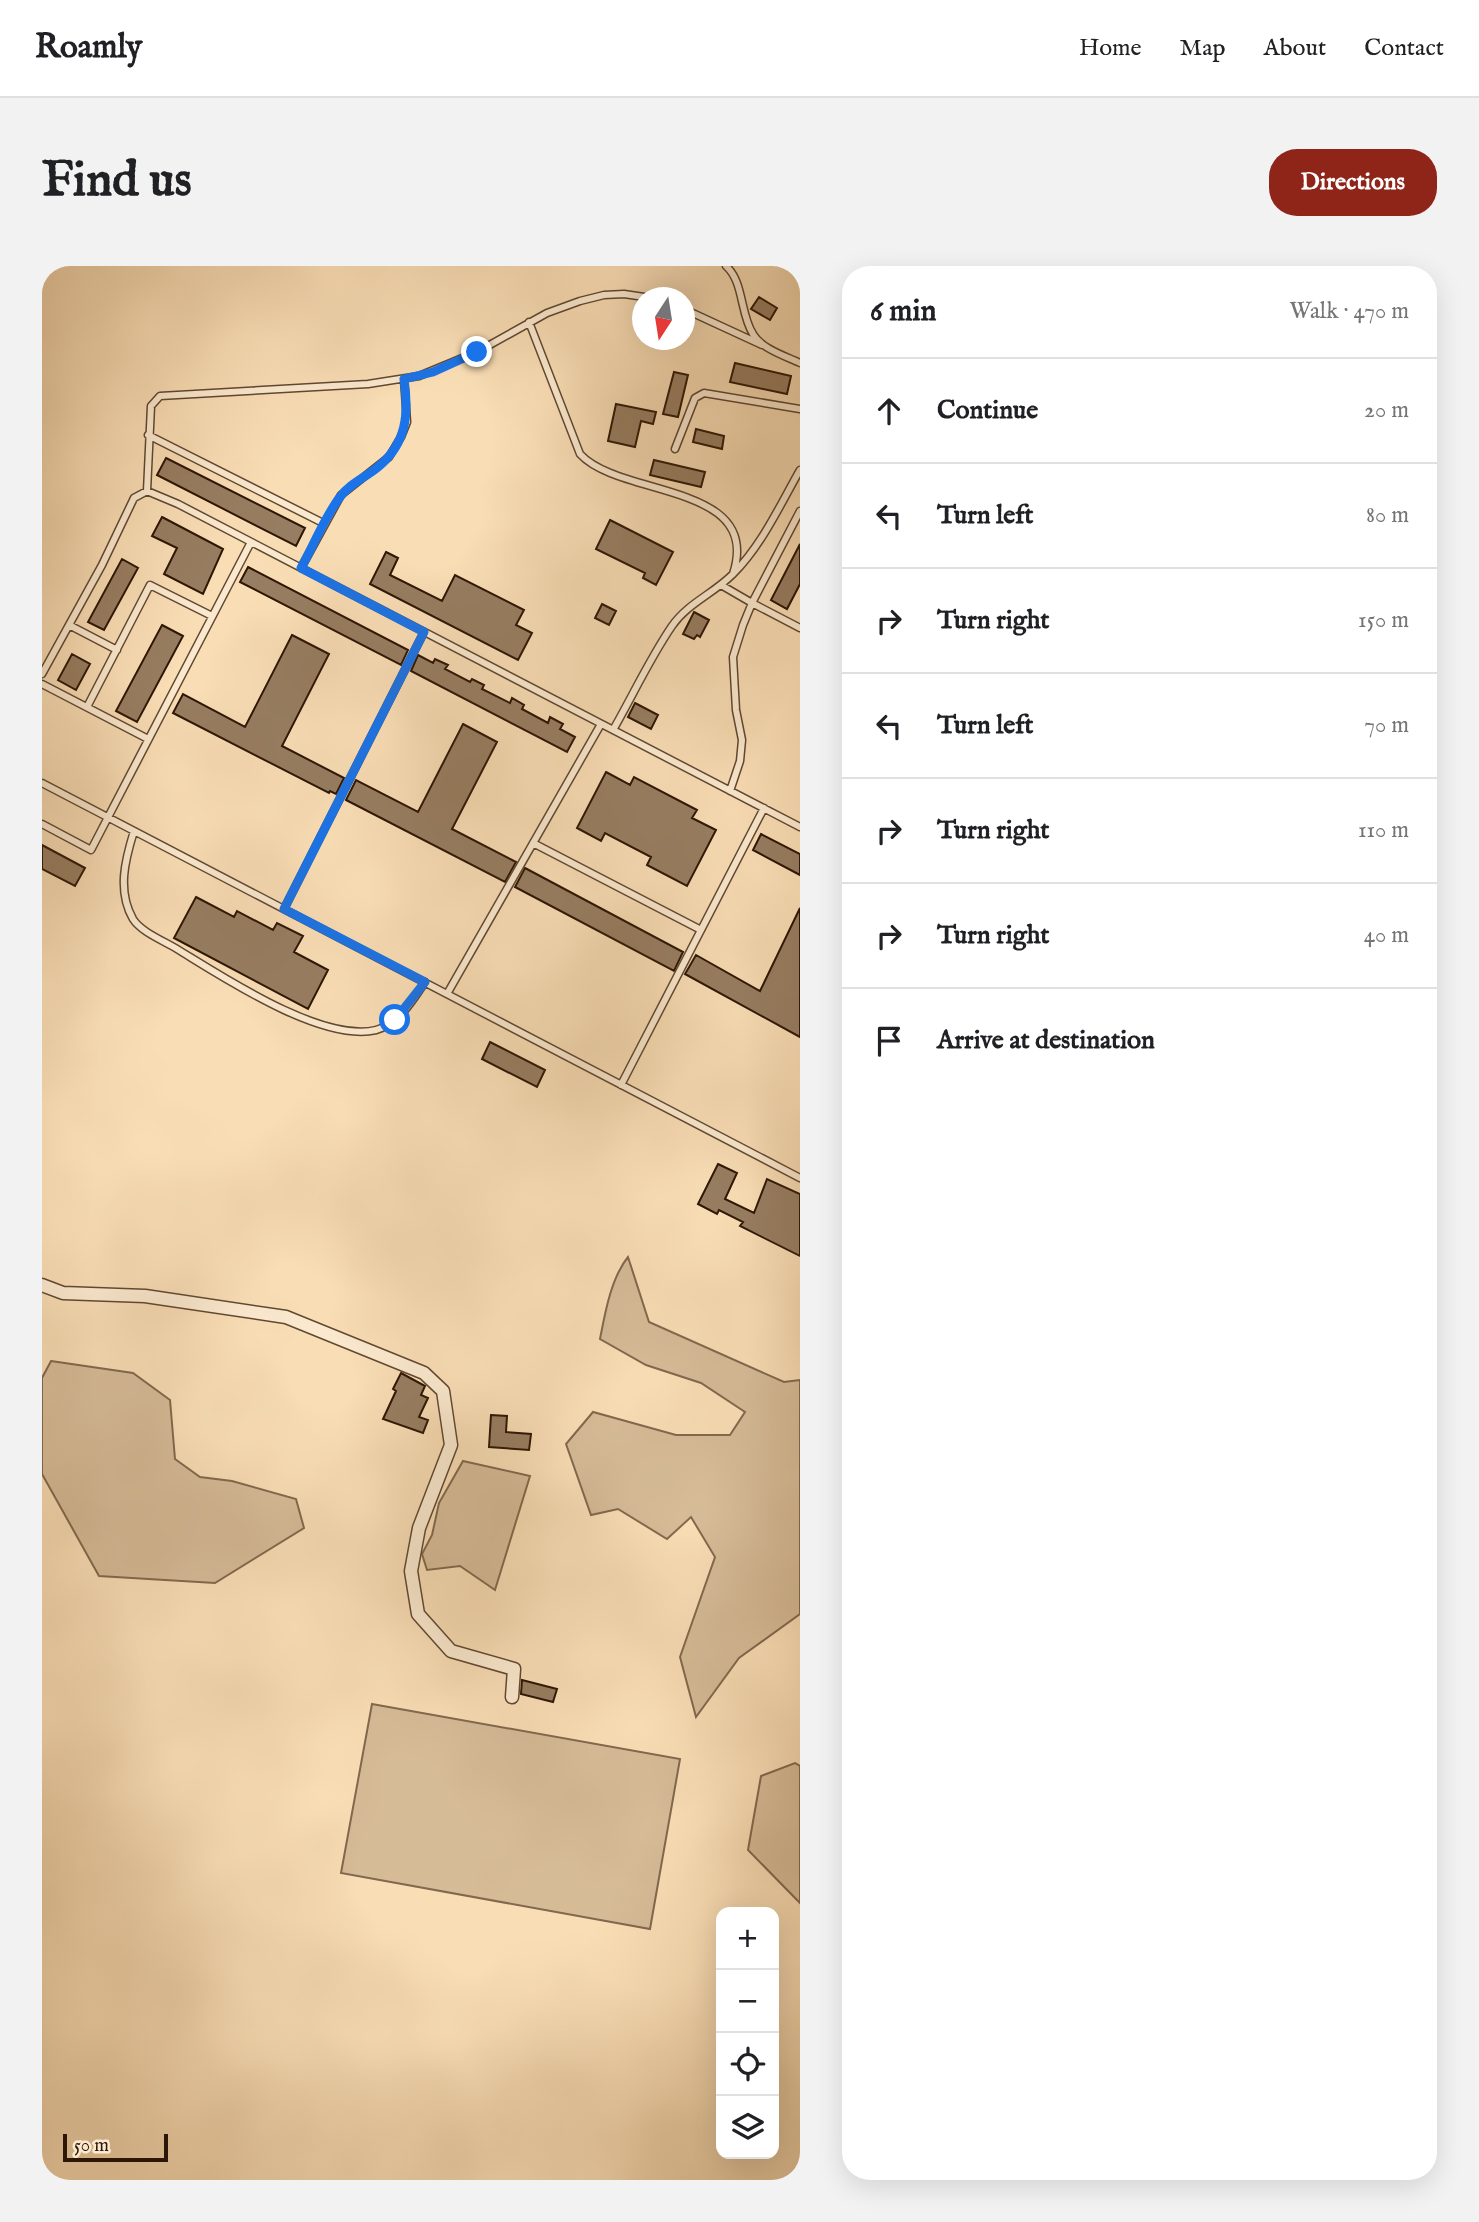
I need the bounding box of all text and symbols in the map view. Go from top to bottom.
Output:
text: Roamly [35,27,142,69]
text: Home [1079,33,1142,64]
text: Map [1180,33,1226,64]
text: About [1264,33,1326,64]
text: Contact [1364,33,1444,64]
button: Directions [1269,149,1437,216]
text: Find us [42,151,192,213]
north arrow [632,287,695,350]
text: 6 min [870,293,936,331]
text: Walk · 470 m [1289,297,1409,326]
route end [461,336,492,367]
icon: ahead [870,392,908,430]
text: Continue [937,394,1038,427]
text: 20 m [1364,396,1409,425]
icon: left [870,497,908,535]
text: Turn left [937,499,1034,532]
text: 80 m [1366,501,1409,530]
icon: right [870,602,908,640]
text: Turn right [937,604,1050,637]
text: 150 m [1358,606,1409,635]
icon: left [870,707,908,745]
text: Turn left [937,709,1034,742]
text: 70 m [1364,711,1409,740]
icon: right [870,812,908,850]
text: Turn right [937,814,1050,847]
text: 110 m [1358,816,1409,845]
icon: right [870,917,908,955]
text: Turn right [937,919,1050,952]
text: 40 m [1364,921,1409,950]
route start [379,1004,410,1035]
icon: arrive [870,1022,908,1060]
text: Arrive at destination [937,1024,1155,1057]
map controls [716,1907,779,2159]
button: + [716,1907,779,1970]
button: − [716,1970,779,2033]
button: locate [716,2033,779,2096]
button: layers [716,2096,779,2159]
scale bar [63,2131,168,2163]
text: 50 m [74,2134,109,2158]

